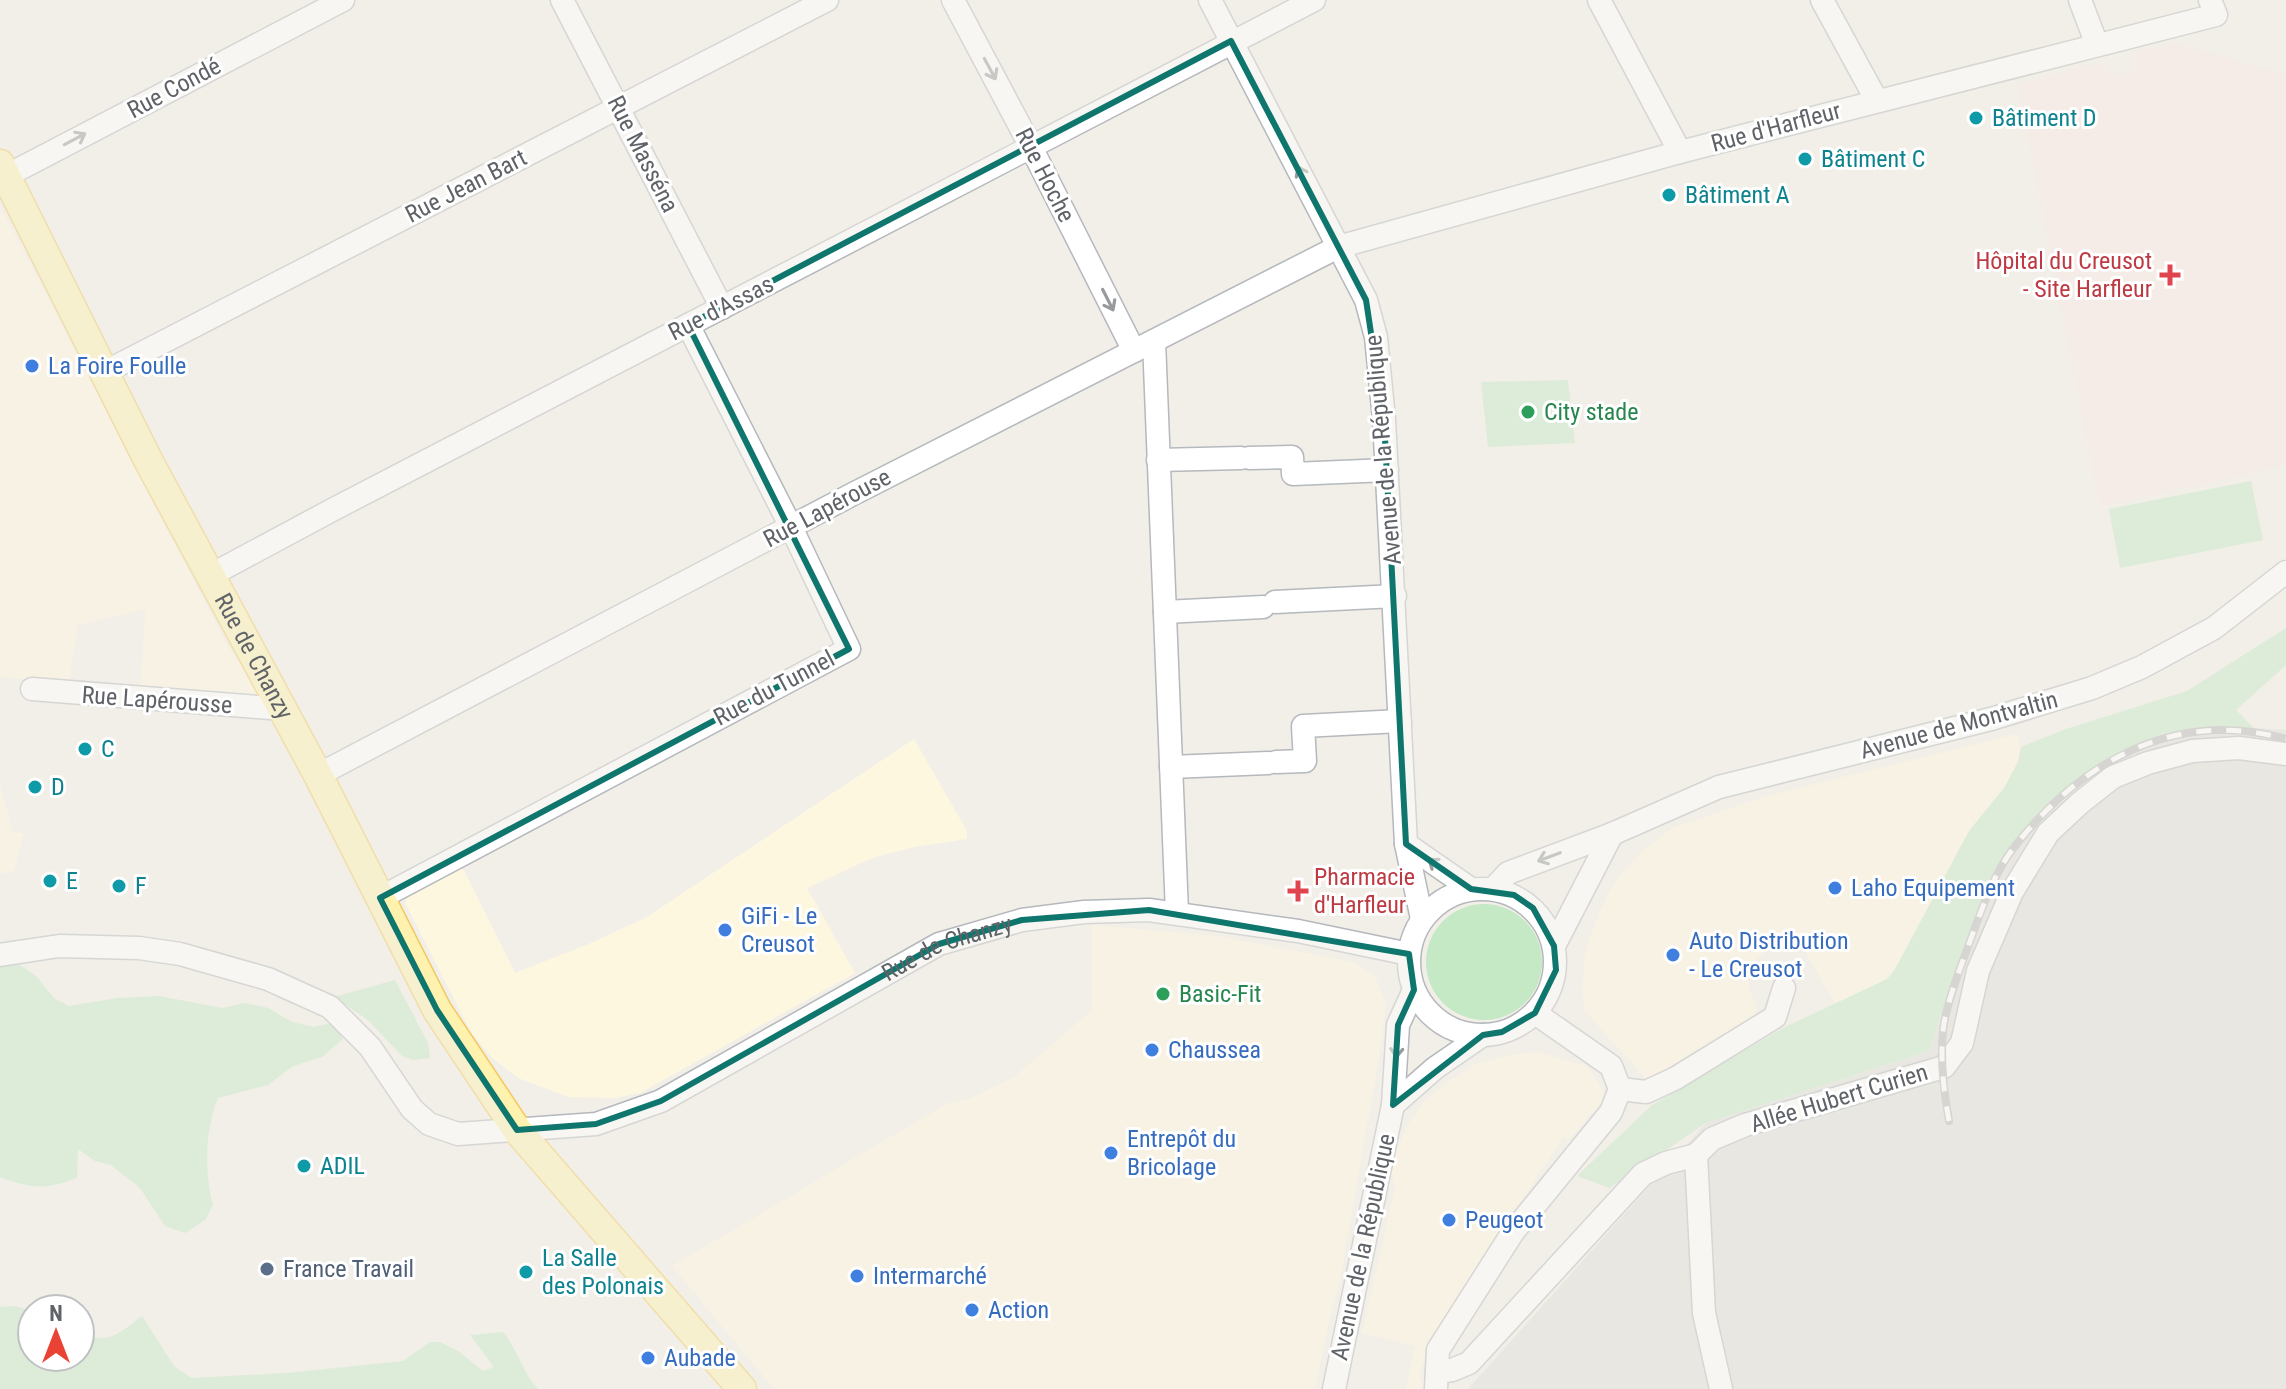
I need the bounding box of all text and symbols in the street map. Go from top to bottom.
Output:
street label: Rue Condé [123,52,225,124]
one-way arrow [982,56,998,80]
street label: Rue Masséna [602,91,684,217]
street label: Rue d'Harfleur [1708,96,1844,158]
place label: Bâtiment D [1992,104,2096,132]
marker: Bâtiment D [1967,109,1985,127]
street label: Rue Hoche [1009,123,1081,227]
one-way arrow [63,131,86,147]
street label: Rue Jean Bart [401,144,531,228]
place label: Bâtiment C [1821,145,1925,173]
marker: Bâtiment C [1796,150,1814,168]
one-way arrow [1294,166,1310,190]
place label: Bâtiment A [1685,181,1790,209]
marker: Bâtiment A [1660,186,1678,204]
place label: Hôpital du Creusot - Site Harfleur [1975,247,2152,303]
marker: Hôpital du Creusot - Site Harfleur [2159,264,2181,286]
street label: Rue d'Assas [664,270,778,346]
one-way arrow [1101,288,1116,312]
street label: Avenue de la République [1359,334,1407,566]
place label: La Foire Foulle [48,352,186,380]
marker: La Foire Foulle [23,357,41,375]
place label: City stade [1544,398,1638,426]
marker: City stade [1519,403,1537,421]
street label: Rue Lapérouse [759,463,895,553]
street label: Rue de Chanzy [209,589,299,724]
street label: Rue du Tunnel [709,645,839,731]
street label: Rue Lapérousse [81,681,233,719]
street label: Avenue de Montvaltin [1857,685,2061,765]
place label: C [101,735,115,763]
marker: C [76,740,94,758]
place label: D [51,773,65,801]
marker: D [26,778,44,796]
one-way arrow [1538,851,1562,865]
one-way arrow [1428,858,1450,874]
place label: Pharmacie d'Harfleur [1314,863,1415,919]
place label: E [66,867,78,895]
marker: E [41,872,59,890]
place label: F [135,872,147,900]
place label: Laho Equipement [1851,874,2015,902]
marker: F [110,877,128,895]
marker: Laho Equipement [1826,879,1844,897]
marker: Pharmacie d'Harfleur [1289,882,1307,900]
place label: GiFi - Le Creusot [741,902,817,958]
street label: Rue de Chanzy [877,910,1015,987]
marker: GiFi - Le Creusot [716,921,734,939]
place label: Auto Distribution - Le Creusot [1689,927,1849,983]
marker: Auto Distribution - Le Creusot [1664,946,1682,964]
place label: Basic-Fit [1179,980,1261,1008]
marker: Basic-Fit [1154,985,1172,1003]
one-way arrow [1389,1032,1404,1058]
place label: Chaussea [1168,1036,1261,1064]
marker: Chaussea [1143,1041,1161,1059]
street label: Allée Hubert Curien [1747,1058,1931,1138]
place label: Entrepôt du Bricolage [1127,1125,1236,1181]
street label: Avenue de la République [1325,1131,1401,1363]
marker: Entrepôt du Bricolage [1102,1144,1120,1162]
place label: ADIL [320,1152,365,1180]
marker: ADIL [295,1157,313,1175]
place label: Peugeot [1465,1206,1543,1234]
marker: Peugeot [1440,1211,1458,1229]
place label: La Salle des Polonais [542,1244,664,1300]
place label: France Travail [283,1255,414,1283]
marker: France Travail [258,1260,276,1278]
place label: Intermarché [873,1262,987,1290]
marker: La Salle des Polonais [517,1263,535,1281]
marker: Intermarché [848,1267,866,1285]
north arrow [16,1293,96,1373]
place label: Action [988,1296,1049,1324]
text: N [49,1301,63,1326]
marker: Action [963,1301,981,1319]
place label: Aubade [664,1344,736,1372]
marker: Aubade [639,1349,657,1367]

